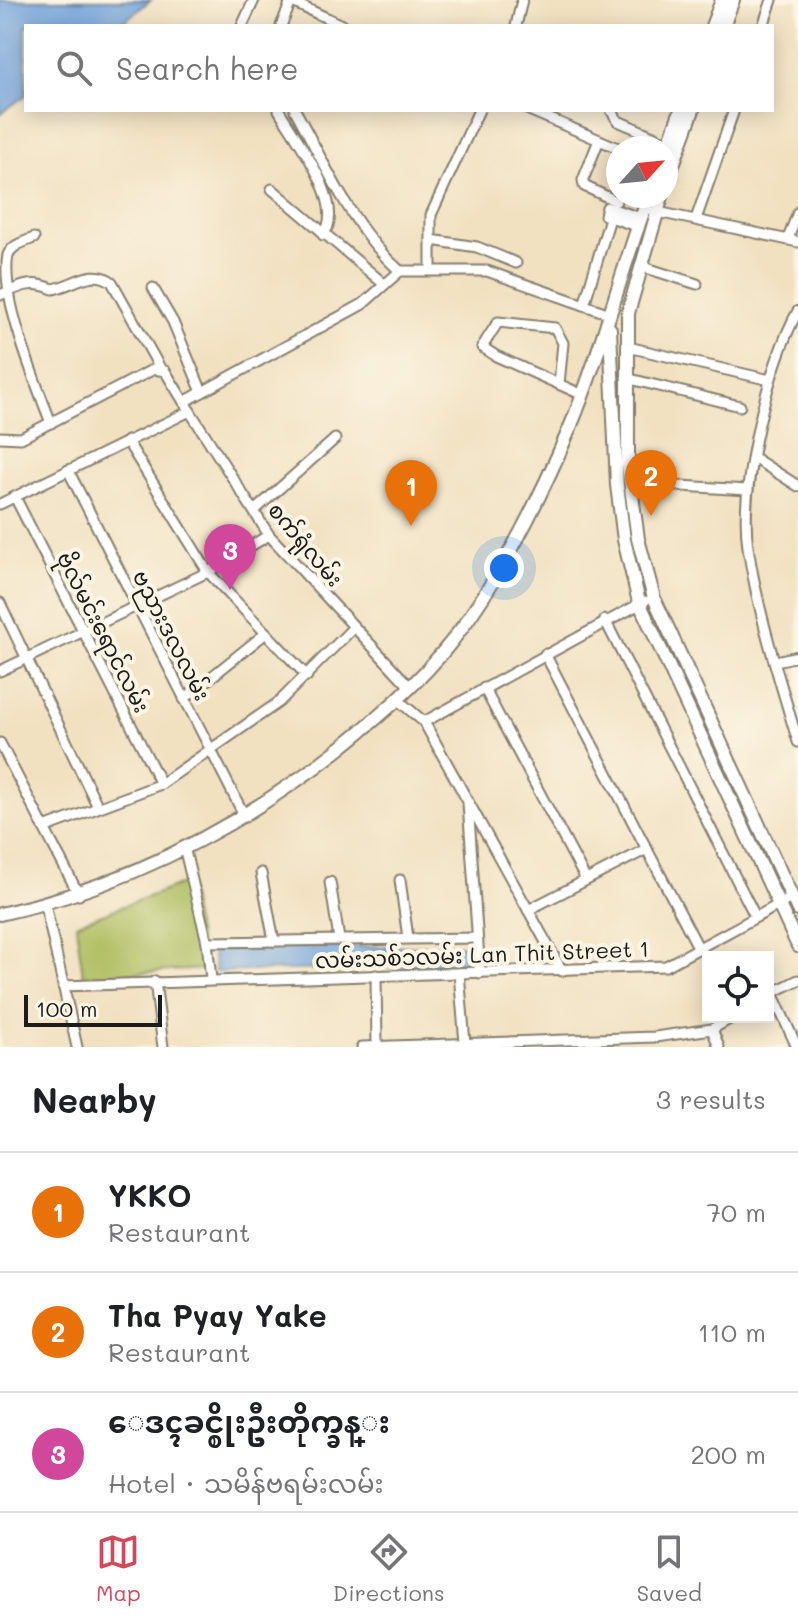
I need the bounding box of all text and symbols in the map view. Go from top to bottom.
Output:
search box [24,24,774,112]
icon: search [52,46,96,90]
text: Search here [116,48,299,88]
north arrow [606,136,678,208]
pin: 2 [625,450,677,516]
pin: 1 [385,460,437,526]
street label: စက်ရုံလမ်း [259,496,350,595]
pin: 3 [204,524,256,590]
street label: ဗိုလ်မင်းရောင်လမ်း [47,547,157,719]
your location [484,548,524,588]
street label: ဗညားဒလလမ်း [123,565,217,707]
street label: လမ်းသစ်၁လမ်း Lan Thit Street 1 [314,934,650,974]
map controls [702,951,774,1023]
button: locate [702,951,774,1023]
scale bar [24,991,162,1027]
text: 100 m [36,994,98,1023]
text: Nearby [32,1077,157,1122]
text: 3 results [656,1082,766,1116]
text: YKKO [108,1175,192,1215]
text: 1 [52,1195,64,1229]
text: 70 m [706,1195,766,1229]
text: Restaurant [108,1215,250,1249]
text: Tha Pyay Yake [108,1295,327,1335]
text: 2 [51,1315,65,1349]
text: 110 m [698,1315,766,1349]
text: Restaurant [108,1335,250,1369]
text: ေဒၚခင္စိုးဦးတိုက္ခန္း [108,1401,390,1441]
text: 3 [50,1437,66,1471]
text: 200 m [690,1437,766,1471]
text: Hotel · သမိန်ဗရမ်းလမ်း [108,1466,384,1500]
tab: Map [96,1530,141,1607]
tab: Directions [333,1530,445,1607]
tab: Saved [637,1530,702,1607]

